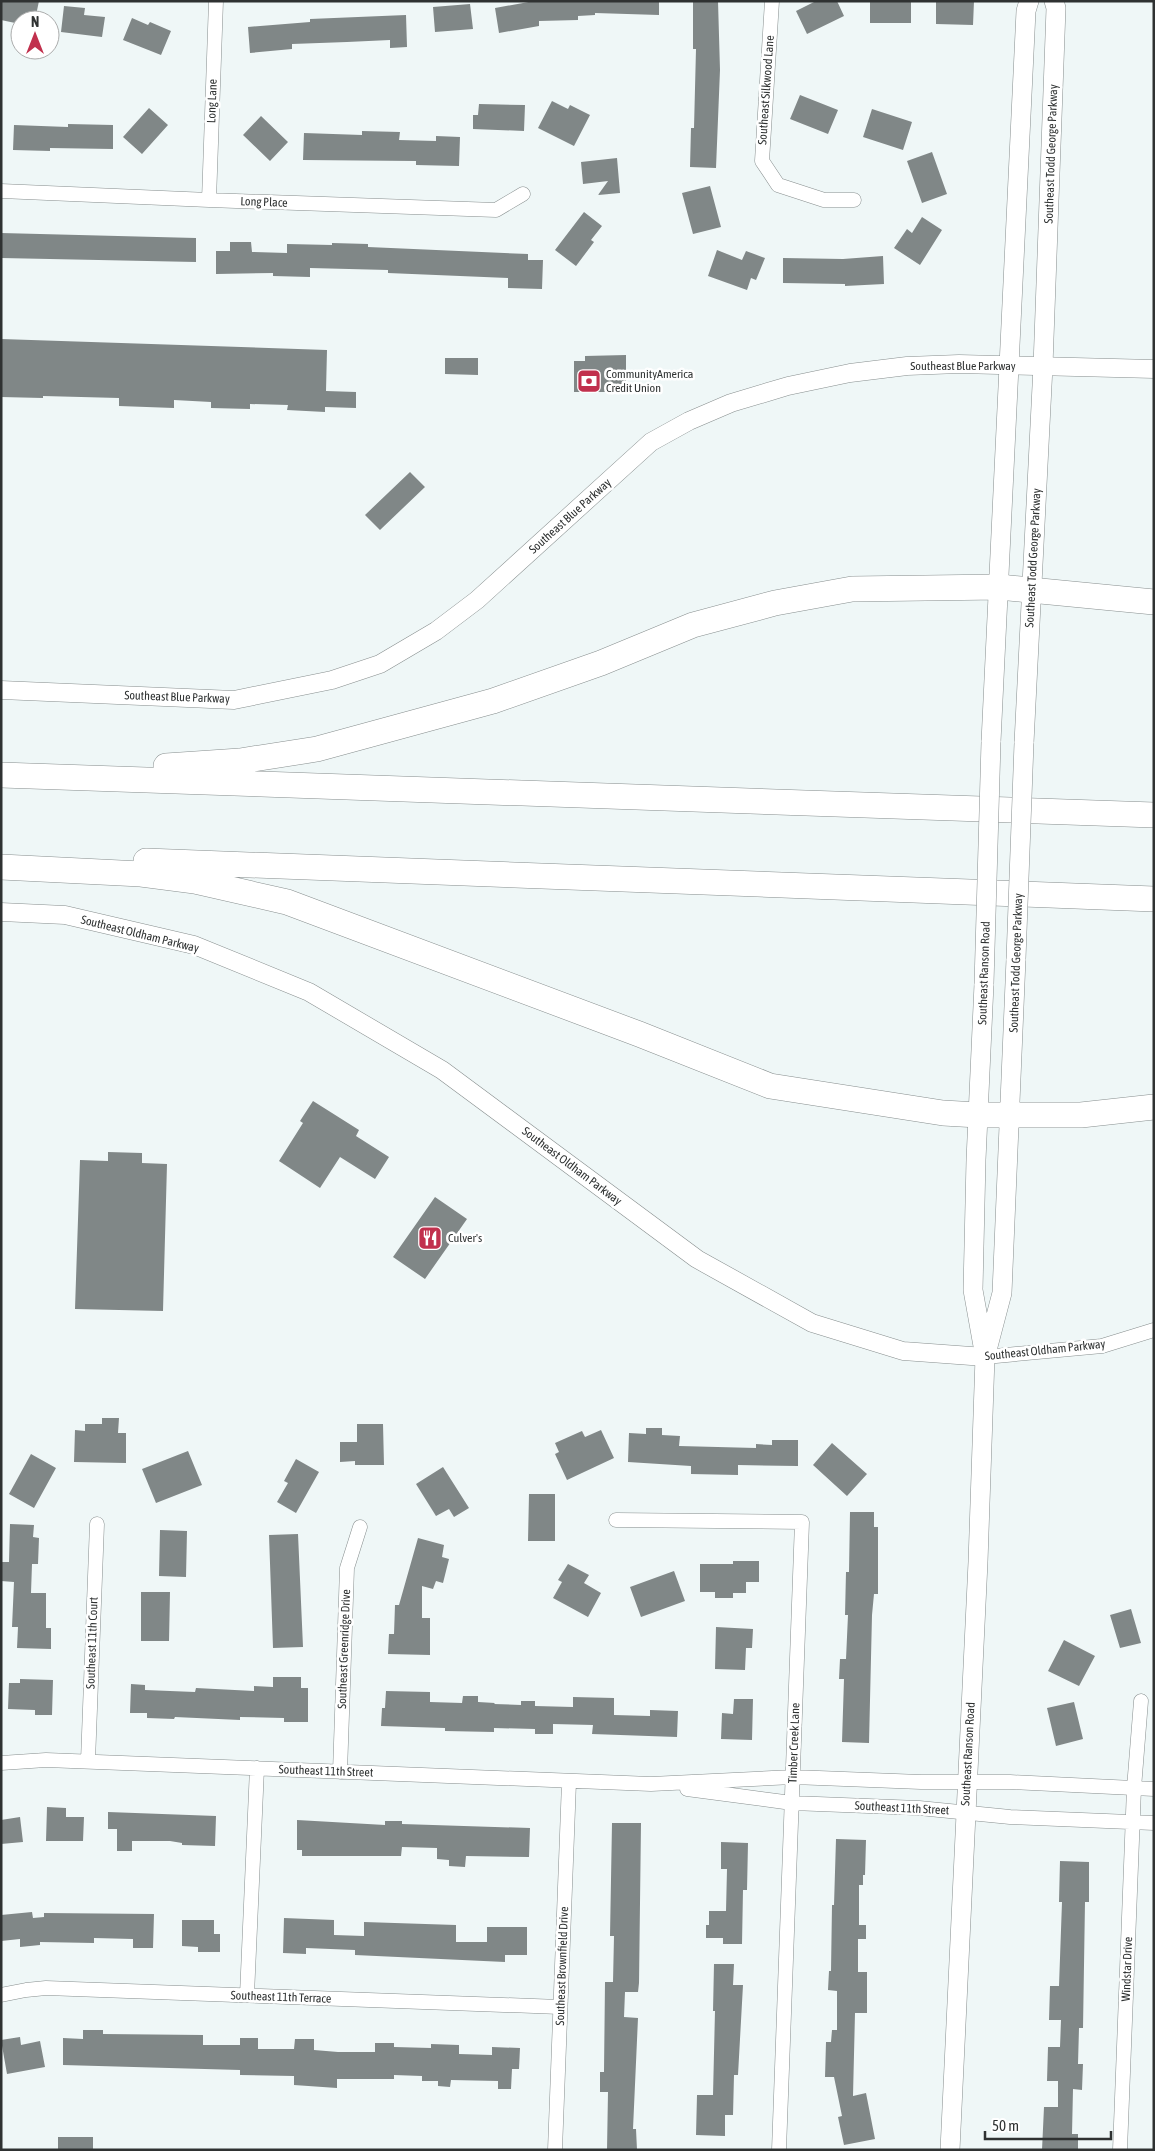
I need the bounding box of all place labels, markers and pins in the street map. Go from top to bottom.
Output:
place label: CommunityAmerica Credit Union [606,367,693,395]
bank icon: CommunityAmerica Credit Union [576,368,602,394]
restaurant icon: Culver's [417,1225,443,1251]
place label: Culver's [448,1231,482,1245]

